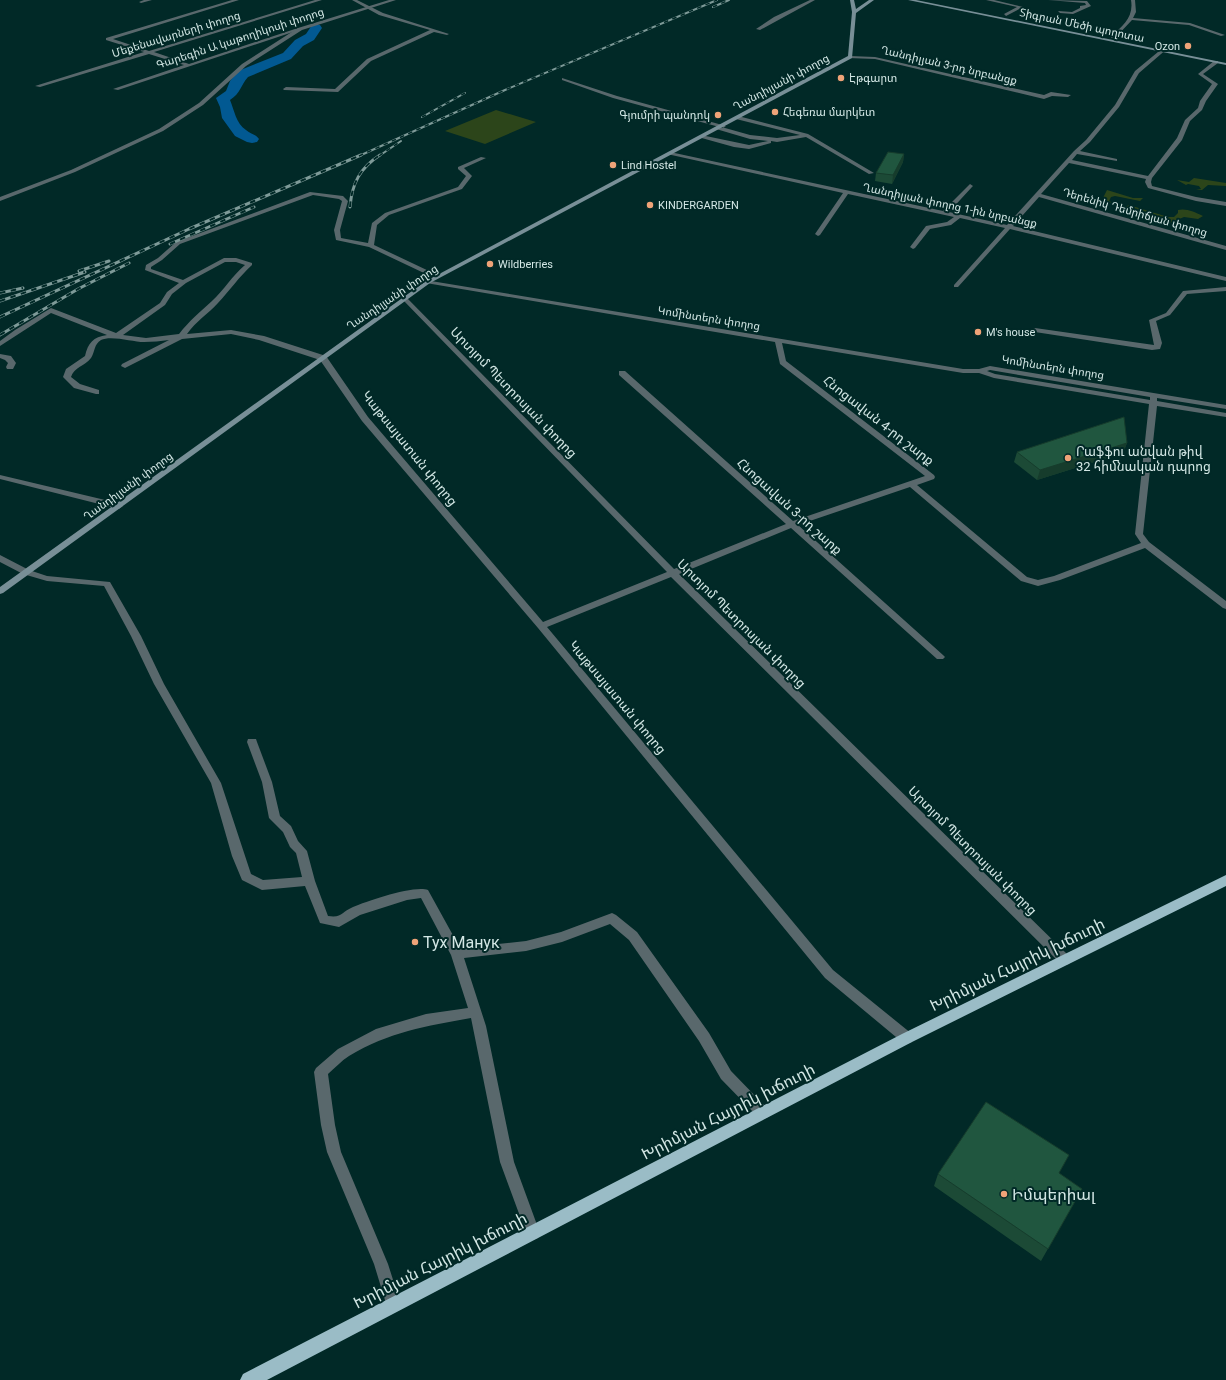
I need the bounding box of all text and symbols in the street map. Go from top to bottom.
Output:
street label: Գարեգին Ա կաթողիկոսի փողոց [155,5,326,72]
street label: Տիգրան Մեծի պողոտա [1018,6,1145,45]
street label: Մեքենավարների փողոց [110,9,242,60]
place label: Ozon [1155,40,1180,53]
marker: Ozon [1183,41,1193,51]
street label: Ղանդիլյան 3-րդ նրբանցք [879,43,1018,88]
street label: Ղանդիլյանի փողոց [731,52,832,113]
place label: Էթգարտ [849,72,897,85]
marker: Էթգարտ [836,73,846,83]
place label: Հեգեռա մարկետ [783,106,875,119]
marker: Հեգեռա մարկետ [770,107,780,117]
place label: Գյումրի պանդոկ [619,109,710,122]
marker: Գյումրի պանդոկ [713,110,723,120]
place label: Lind Hostel [621,159,677,172]
marker: Lind Hostel [608,160,618,170]
street label: Ղանդիլյան փողոց 1-ին նրբանցք [861,181,1038,230]
street label: Դերենիկ Դեմրիճյան փողոց [1061,186,1209,239]
place label: KINDERGARDEN [658,199,739,212]
marker: KINDERGARDEN [645,200,655,210]
place label: Wildberries [498,258,553,271]
marker: Wildberries [485,259,495,269]
street label: Ղանդիլյանի փողոց [344,262,440,333]
street label: Կոմինտերն փողոց [657,304,761,333]
street label: Արտյոմ Պետրոսյան փողոց [447,324,580,461]
place label: M's house [986,326,1036,339]
marker: M's house [973,327,983,337]
street label: Կոմինտերն փողոց [1001,353,1105,382]
street label: Հնոցավան 4-րդ շարք [820,373,937,468]
street label: Կաթսայատան փողոց [359,388,460,509]
place label: Րաֆֆու անվան թիվ 32 հիմնական դպրոց [1076,444,1211,474]
street label: Ղանդիլյանի փողոց [81,450,175,523]
marker: Րաֆֆու անվան թիվ 32 հիմնական դպրոց [1063,453,1073,463]
street label: Հնոցավան 3-րդ շարք [734,455,845,557]
street label: Արտյոմ Պետրոսյան փողոց [674,556,809,691]
street label: Կաթսայատան փողոց [566,638,669,757]
street label: Արտյոմ Պետրոսյան փողոց [905,783,1040,918]
street label: Խրիմյան Հայրիկ խճուղի [927,914,1108,1015]
place label: Тух Манук [423,933,500,952]
marker: Тух Манук [410,937,420,947]
street label: Խրիմյան Հայրիկ խճուղի [638,1059,818,1164]
place label: Իմպերիալ [1012,1185,1096,1204]
marker: Իմպերիալ [999,1189,1009,1199]
street label: Խրիմյան Հայրիկ խճուղի [350,1208,530,1313]

